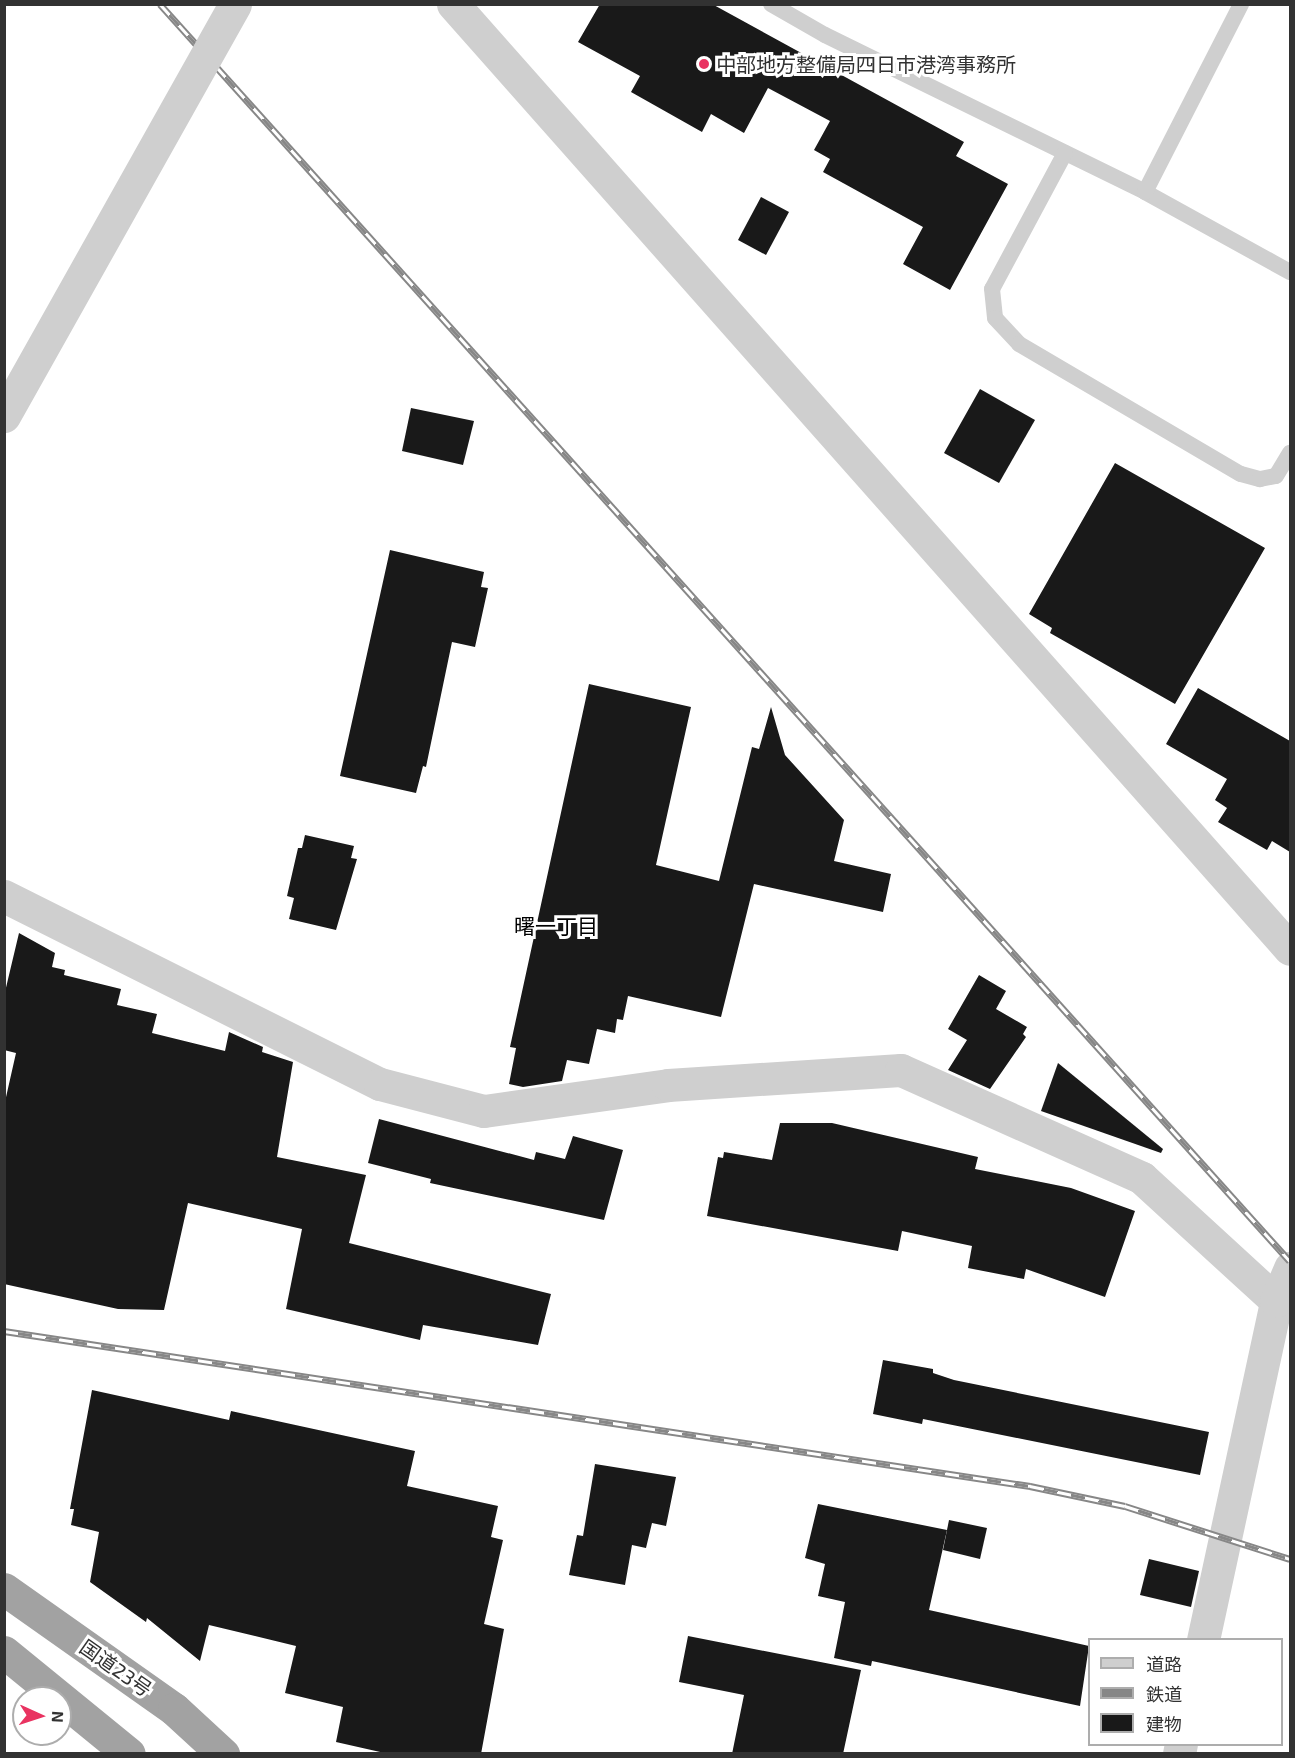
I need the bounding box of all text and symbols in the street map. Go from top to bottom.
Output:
place label: 中部地方整備局四日市港湾事務所 [716,52,1016,76]
marker: 中部地方整備局四日市港湾事務所 [697,57,711,71]
district label: 曙一丁目 [514,913,598,939]
street label: 国道23号 [75,1635,157,1701]
legend [1088,1638,1283,1746]
text: 道路 [1146,1653,1182,1675]
text: 鉄道 [1146,1683,1182,1705]
north arrow [12,1686,72,1746]
text: N [49,1711,68,1723]
text: 建物 [1146,1713,1182,1735]

